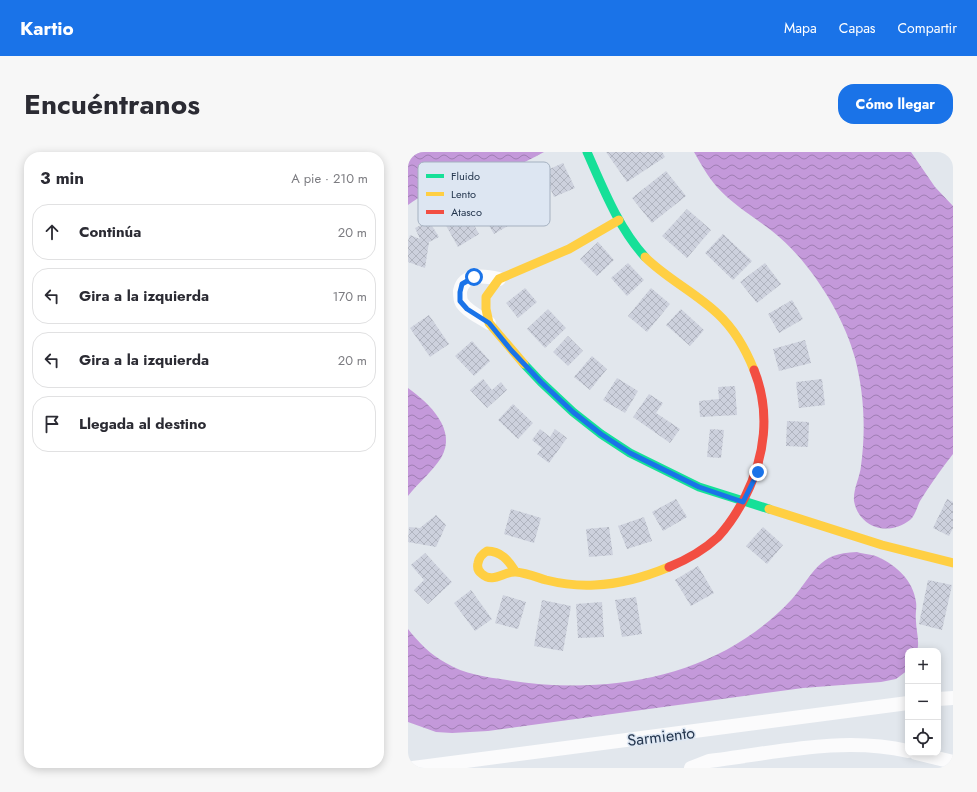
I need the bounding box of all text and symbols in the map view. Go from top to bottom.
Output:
text: Kartio [20,15,74,42]
text: Mapa [784,18,817,38]
text: Capas [839,18,876,38]
text: Compartir [898,18,957,38]
text: Encuéntranos [24,84,200,125]
button: Cómo llegar [838,84,953,124]
legend [418,162,550,226]
text: 3 min [40,166,84,190]
text: Fluido [451,168,480,184]
text: A pie · 210 m [291,169,368,188]
text: Lento [451,186,476,202]
text: Atasco [451,204,482,220]
icon: ahead [41,221,63,243]
text: Continúa [79,221,141,243]
text: 20 m [338,223,367,242]
route start [465,268,483,286]
icon: left [41,285,63,307]
text: Gira a la izquierda [79,285,209,307]
text: 170 m [332,287,367,306]
icon: left [41,349,63,371]
text: Gira a la izquierda [79,349,209,371]
text: 20 m [338,351,367,370]
icon: arrive [41,413,63,435]
text: Llegada al destino [79,413,206,435]
route end [749,463,767,481]
map controls [905,648,941,756]
button: + [905,648,941,684]
button: − [905,684,941,720]
button: locate [905,720,941,756]
street label: Sarmiento [626,721,696,752]

